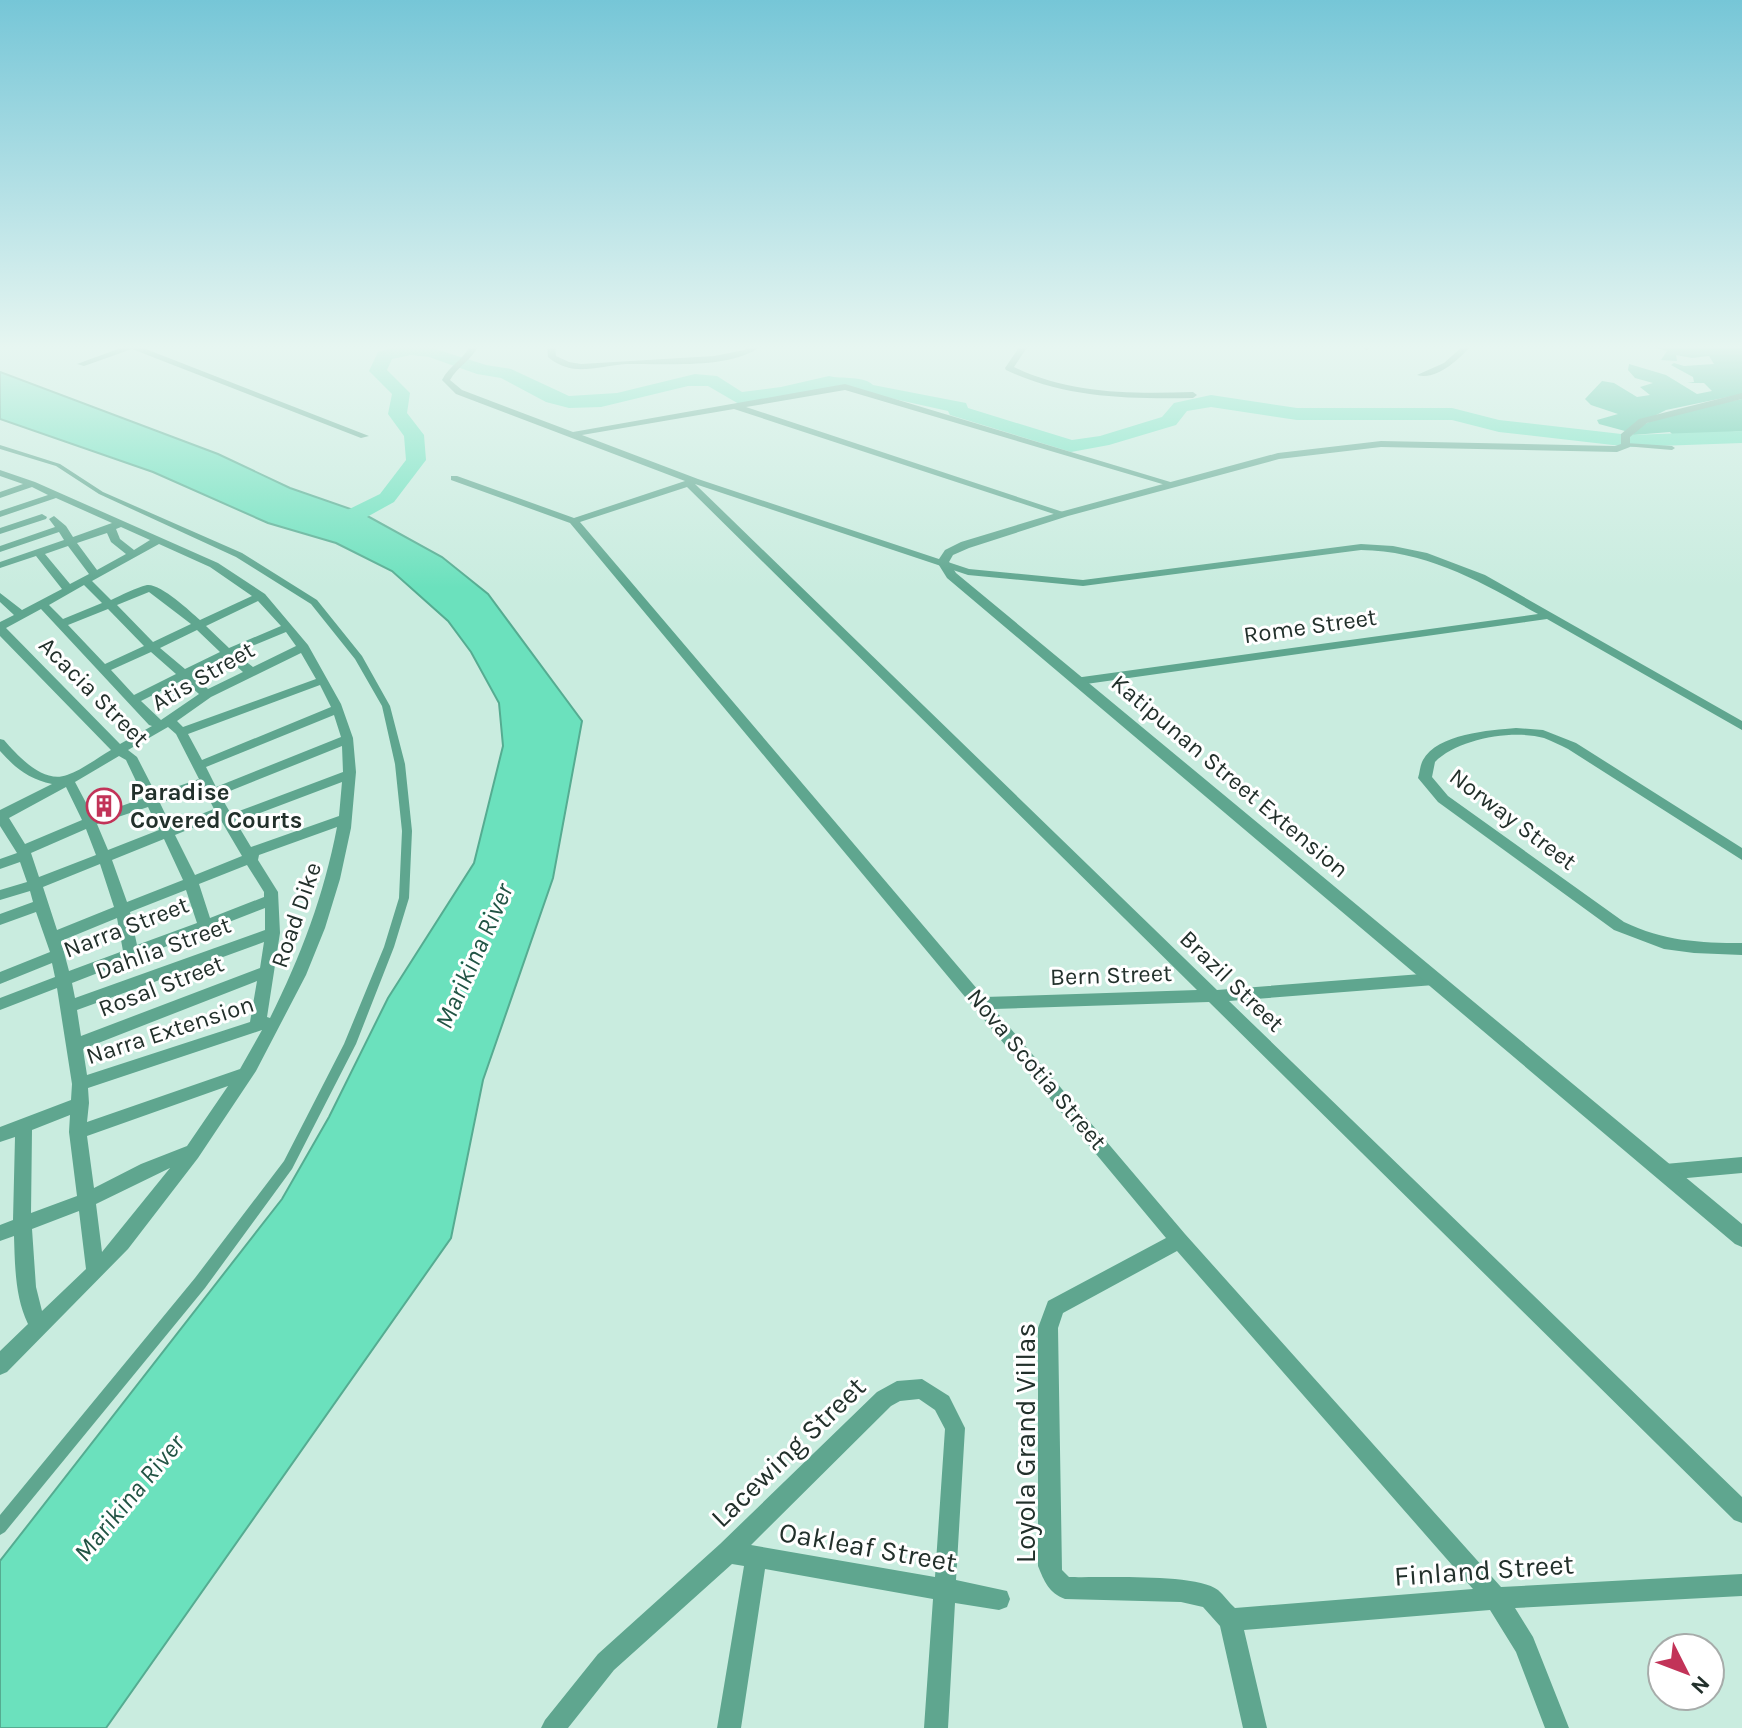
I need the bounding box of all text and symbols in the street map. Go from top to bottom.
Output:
street label: Rome Street [1242,603,1378,649]
street label: Acacia Street [33,631,155,753]
street label: Atis Street [147,635,259,717]
street label: Katipunan Street Extension [1106,669,1354,883]
street label: Norway Street [1444,762,1582,876]
place label: Paradise Covered Courts [130,778,302,834]
building icon: Paradise Covered Courts [85,787,123,825]
street label: Road Dike [265,859,327,971]
water label: Marikina River [428,877,520,1034]
street label: Narra Street [59,890,193,964]
street label: Dahlia Street [91,911,235,985]
street label: Brazil Street [1174,925,1290,1037]
street label: Rosal Street [94,949,228,1023]
street label: Bern Street [1050,959,1172,991]
street label: Nova Scotia Street [962,983,1112,1155]
street label: Narra Extension [83,990,257,1070]
street label: Loyola Grand Villas [1009,1323,1042,1563]
street label: Lacewing Street [704,1370,872,1534]
water label: Marikina River [67,1427,192,1568]
street label: Oakleaf Street [777,1515,959,1579]
street label: Finland Street [1393,1547,1575,1593]
north arrow [1646,1632,1726,1712]
text: N [1685,1670,1715,1699]

